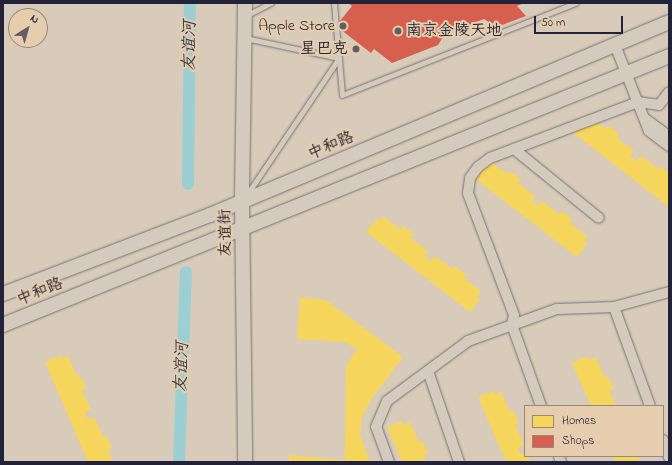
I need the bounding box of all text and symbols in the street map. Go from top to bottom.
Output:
north arrow [8,8,48,48]
scale bar [536,8,625,34]
text: N [27,11,42,28]
text: 50 m [541,14,565,32]
place label: Apple Store [258,16,335,36]
water label: 友谊河 [179,20,201,72]
marker: Apple Store [338,21,348,31]
place label: 南京金陵天地 [406,21,502,41]
marker: 南京金陵天地 [393,26,403,36]
place label: 星巴克 [300,39,348,59]
marker: 星巴克 [351,44,361,54]
street label: 中和路 [305,128,357,164]
street label: 友谊街 [216,209,236,257]
street label: 中和路 [14,274,66,310]
water label: 友谊河 [171,341,193,393]
legend [524,405,664,457]
text: Homes [562,412,596,430]
text: Shops [562,432,594,450]

